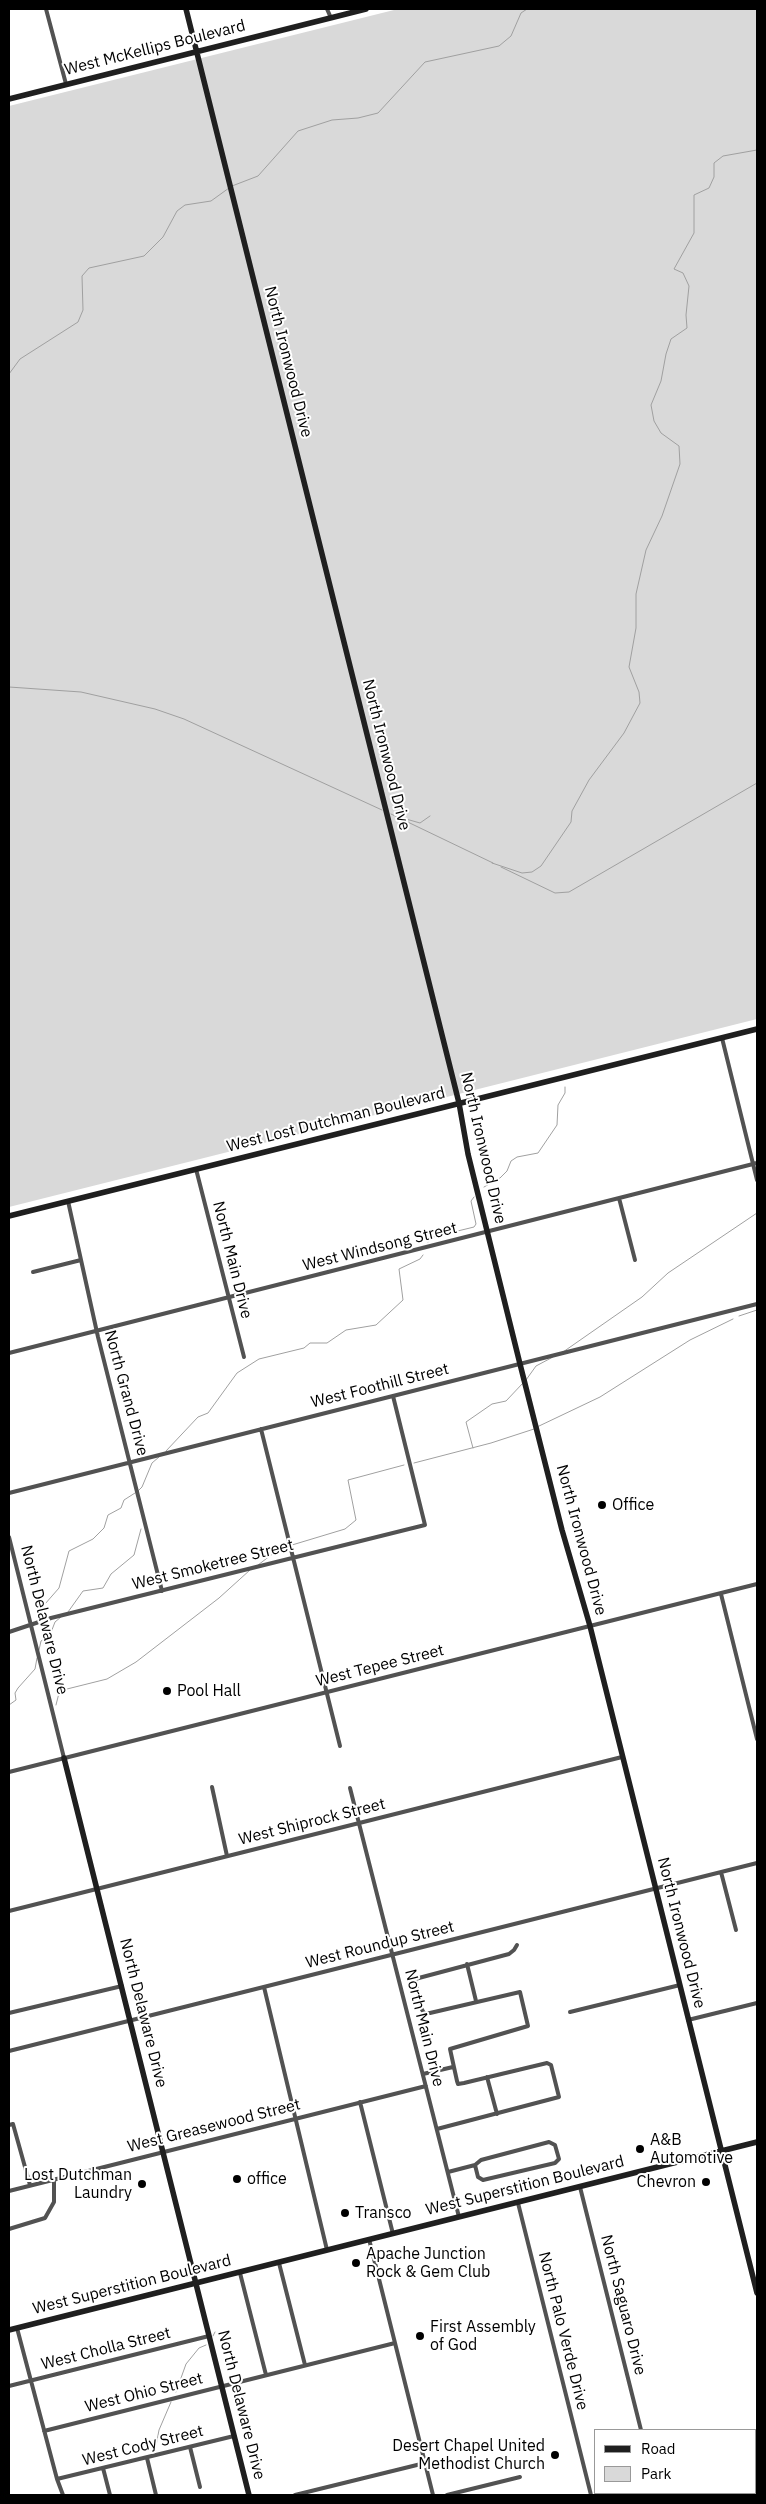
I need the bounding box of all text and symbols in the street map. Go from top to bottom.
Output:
street label: West McKellips Boulevard [63,16,247,80]
street label: North Ironwood Drive [260,284,316,440]
street label: North Ironwood Drive [358,677,414,833]
street label: North Ironwood Drive [456,1070,510,1226]
street label: West Lost Dutchman Boulevard [225,1084,447,1156]
street label: North Main Drive [208,1199,256,1321]
street label: West Windsong Street [301,1219,459,1275]
street label: North Grand Drive [100,1328,152,1458]
street label: West Foothill Street [309,1360,451,1412]
street label: North Ironwood Drive [552,1463,610,1617]
place label: Office [612,1495,654,1515]
marker: Office [596,1499,608,1511]
street label: West Smoketree Street [130,1536,296,1594]
street label: North Delaware Drive [16,1543,72,1697]
street label: West Tepee Street [314,1641,446,1691]
place label: Pool Hall [177,1681,241,1701]
marker: Pool Hall [161,1685,173,1697]
street label: West Shiprock Street [237,1794,387,1850]
street label: North Ironwood Drive [653,1855,709,2011]
street label: West Roundup Street [304,1917,456,1973]
street label: North Delaware Drive [115,1936,171,2090]
street label: North Main Drive [400,1967,448,2089]
street label: West Greasewood Street [125,2095,303,2157]
place label: A&B Automotive [650,2130,733,2168]
marker: A&B Automotive [634,2143,646,2155]
street label: West Superstition Boulevard [424,2152,626,2220]
place label: Lost Dutchman Laundry [24,2165,132,2203]
place label: office [247,2169,287,2189]
place label: Chevron [637,2172,696,2192]
marker: office [231,2173,243,2185]
marker: Chevron [700,2176,712,2188]
marker: Lost Dutchman Laundry [136,2178,148,2190]
place label: Transco [355,2203,412,2223]
marker: Transco [339,2207,351,2219]
street label: North Saguaro Drive [596,2233,650,2377]
place label: Apache Junction Rock & Gem Club [366,2244,490,2282]
street label: North Palo Verde Drive [534,2250,592,2412]
street label: West Superstition Boulevard [31,2251,233,2319]
marker: Apache Junction Rock & Gem Club [350,2257,362,2269]
place label: First Assembly of God [430,2317,536,2355]
street label: West Cholla Street [39,2324,173,2374]
street label: North Delaware Drive [213,2328,269,2482]
marker: First Assembly of God [414,2330,426,2342]
street label: West Ohio Street [83,2369,205,2417]
street label: West Cody Street [81,2422,205,2470]
legend [594,2429,756,2494]
place label: Desert Chapel United Methodist Church [392,2436,545,2474]
text: Road [641,2439,676,2458]
marker: Desert Chapel United Methodist Church [549,2449,561,2461]
text: Park [641,2464,671,2483]

